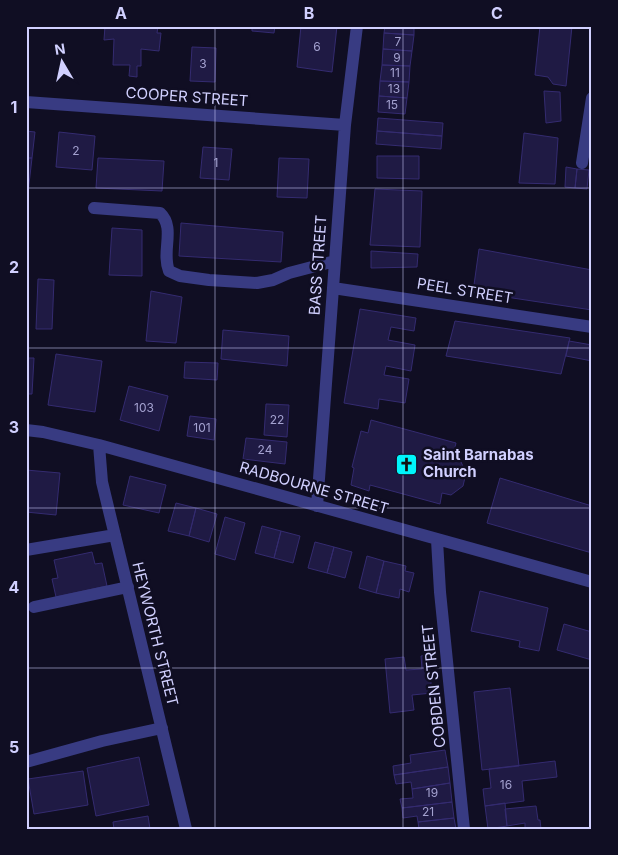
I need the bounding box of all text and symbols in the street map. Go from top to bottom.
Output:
text: A [115,3,127,23]
text: B [304,3,314,23]
text: C [491,3,503,23]
house number: 7 [395,34,402,49]
north arrow [38,38,88,88]
text: N [53,39,66,58]
house number: 6 [313,39,321,54]
house number: 9 [393,50,401,65]
house number: 3 [199,56,207,71]
house number: 11 [390,65,400,80]
house number: 13 [388,81,400,96]
street label: COOPER STREET [125,83,249,110]
text: 1 [11,97,17,117]
house number: 15 [386,97,398,112]
house number: 2 [72,143,80,158]
house number: 1 [214,155,218,170]
street label: BASS STREET [305,214,330,316]
text: 2 [9,257,19,277]
street label: PEEL STREET [416,274,514,307]
house number: 103 [134,400,154,415]
house number: 22 [270,412,284,427]
text: 3 [9,417,19,437]
house number: 101 [193,420,211,435]
house number: 24 [258,442,273,457]
place label: Saint Barnabas Church [423,445,534,481]
church icon: Saint Barnabas Church [395,452,419,476]
street label: RADBOURNE STREET [237,457,391,518]
street label: HEYWORTH STREET [128,560,183,708]
text: 4 [9,577,20,597]
street label: COBDEN STREET [418,623,449,749]
text: 5 [9,737,19,757]
house number: 16 [500,777,512,792]
house number: 19 [426,785,438,800]
house number: 21 [422,804,434,819]

